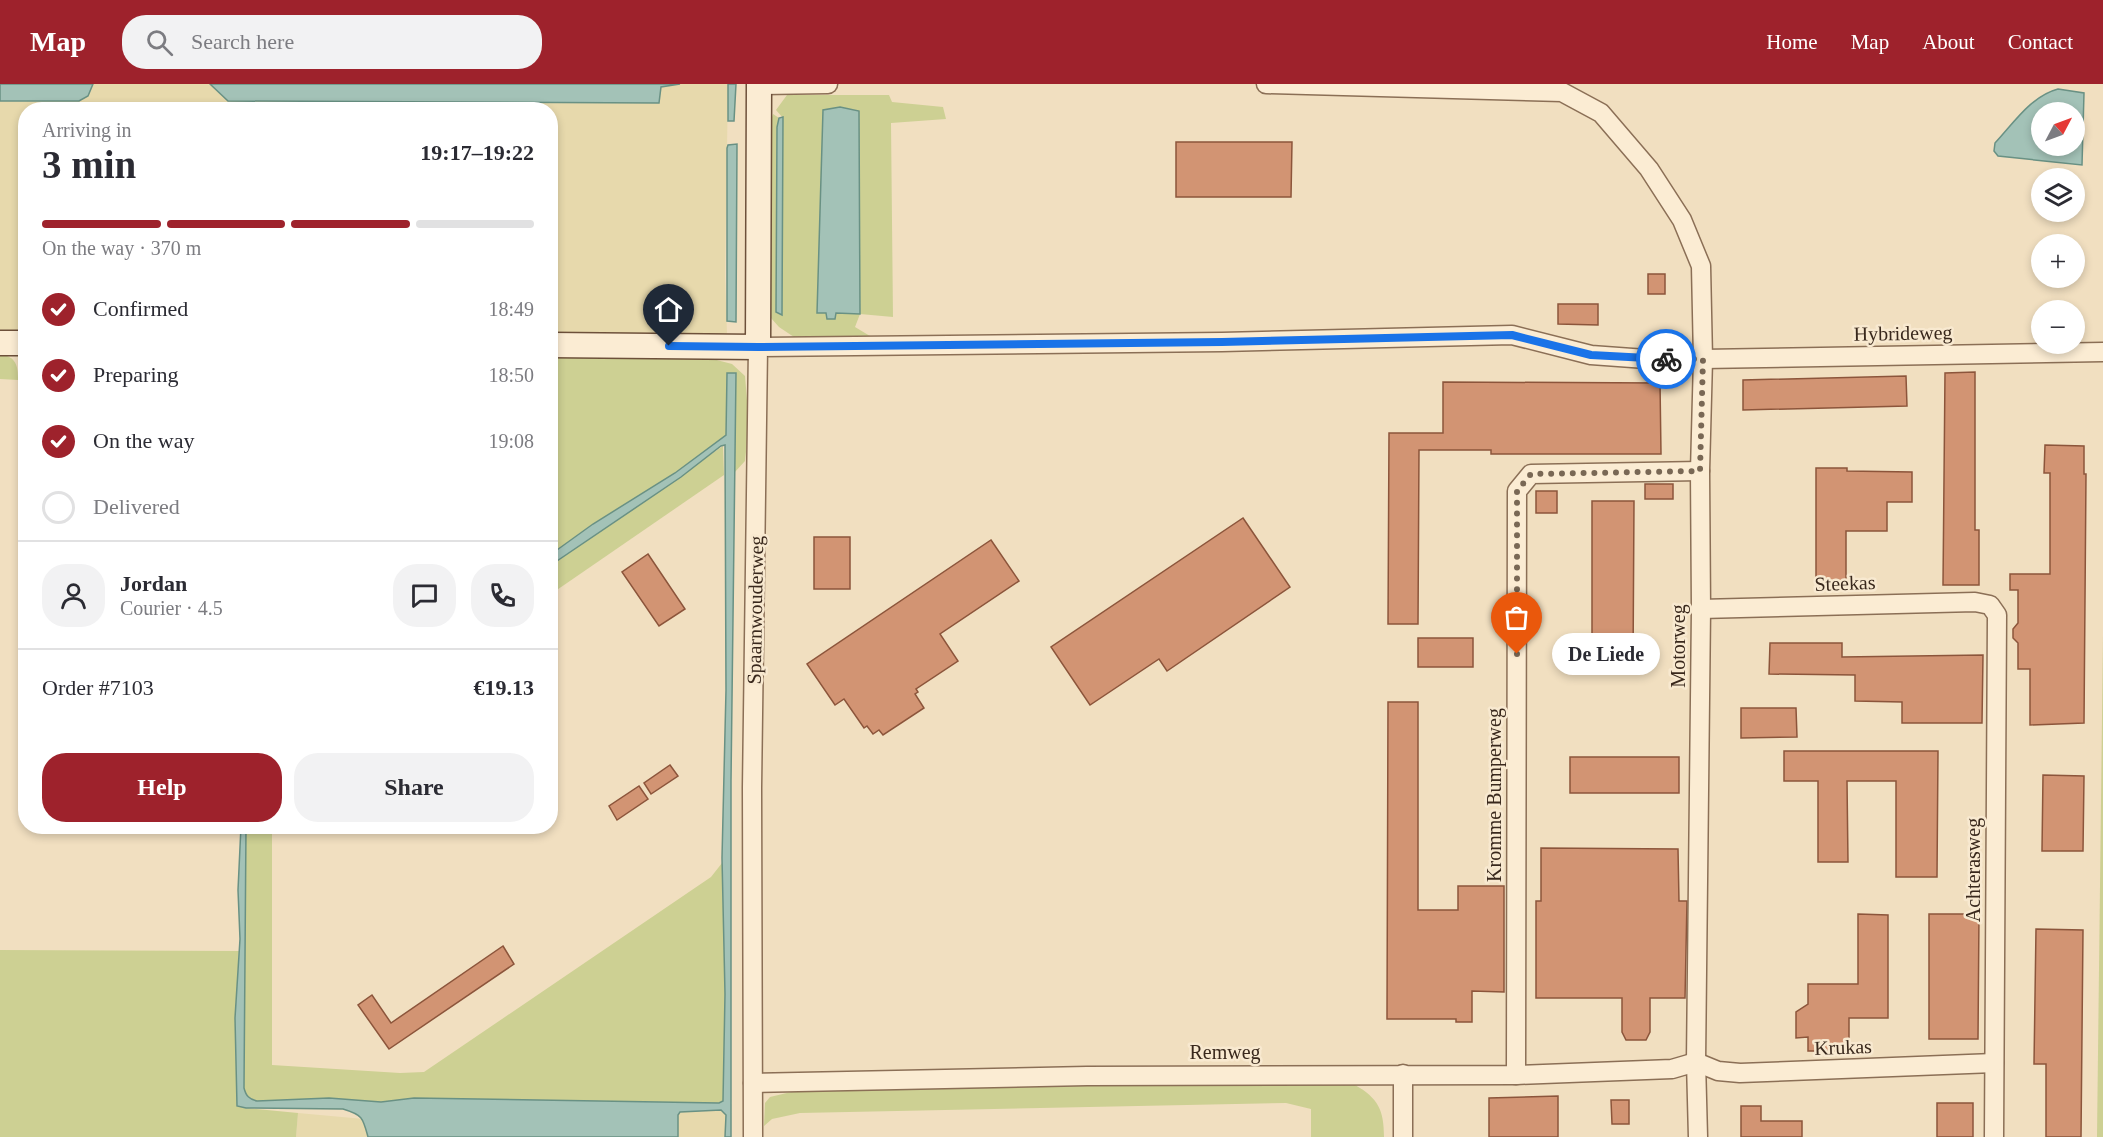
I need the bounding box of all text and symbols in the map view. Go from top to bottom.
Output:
search box [122,15,542,69]
text: Map [30,26,86,57]
icon: search [143,26,176,59]
text: Search here [191,29,294,54]
text: Home [1766,30,1818,54]
text: Map [1851,30,1889,54]
text: About [1922,30,1975,54]
text: Contact [2008,30,2073,54]
north arrow [2031,102,2085,156]
map controls [2031,102,2085,354]
text: Arriving in [42,119,131,141]
text: 19:17–19:22 [420,140,534,165]
text: 3 min [42,143,136,186]
button: layers [2031,168,2085,222]
button: + [2031,234,2085,288]
text: On the way · 370 m [42,237,201,259]
pin [643,284,694,346]
icon: check [42,293,75,326]
icon: home [652,293,685,326]
text: Confirmed [93,296,188,321]
text: 18:49 [488,298,534,320]
button: − [2031,300,2085,354]
street label: Hybrideweg [1853,321,1953,346]
courier [1636,329,1696,389]
icon: bike [1650,343,1683,376]
icon: check [42,359,75,392]
text: Preparing [93,362,179,387]
text: 18:50 [488,364,534,386]
icon: check [42,425,75,458]
text: On the way [93,428,194,453]
text: 19:08 [488,430,534,452]
text: Delivered [93,494,180,519]
street label: Spaarnwouderweg [743,535,768,685]
button: person [42,564,105,627]
button: chat [393,564,456,627]
button: phone [471,564,534,627]
text: Jordan [120,571,187,596]
street label: Steekas [1814,571,1876,595]
pin [1491,592,1542,654]
text: Courier · 4.5 [120,597,223,619]
icon: bag [1500,601,1533,634]
street label: Motorweg [1667,604,1690,688]
callout: De Liede [1553,633,1661,675]
text: De Liede [1568,643,1644,665]
text: Order #7103 [42,675,154,700]
text: €19.13 [474,675,534,700]
street label: Kromme Bumperweg [1483,708,1506,882]
button: Help [42,753,282,822]
button: Share [294,753,534,822]
street label: Achterasweg [1962,818,1985,922]
street label: Krukas [1814,1035,1872,1059]
street label: Remweg [1189,1041,1261,1064]

